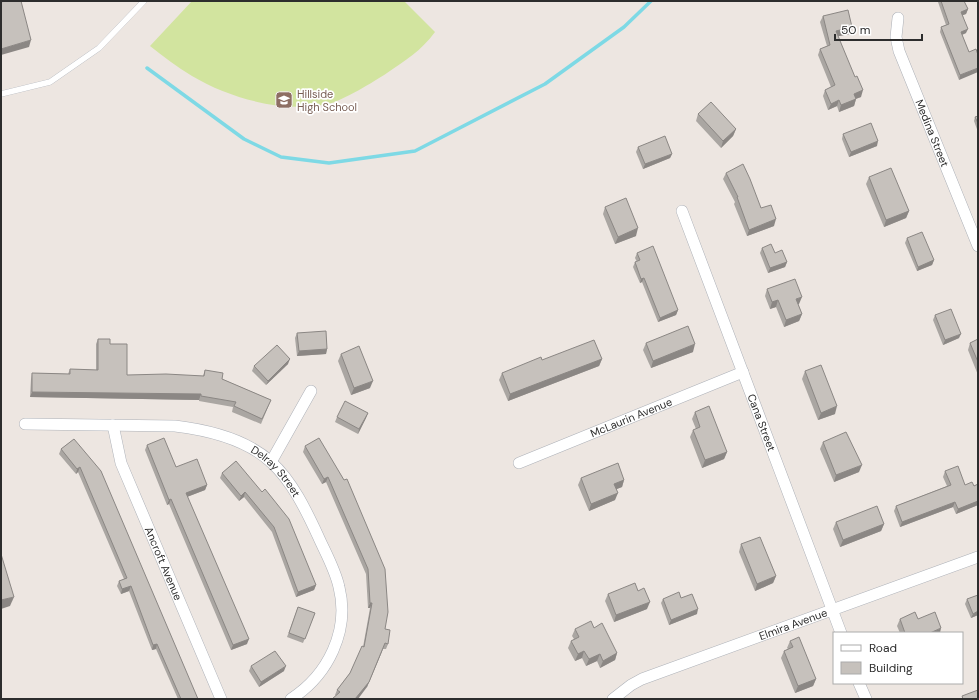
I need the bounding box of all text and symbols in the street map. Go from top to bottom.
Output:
scale bar [835,16,922,42]
text: 50 m [841,22,870,38]
place label: Hillside High School [297,87,357,114]
school or university icon: Hillside High School [274,90,294,110]
street label: Medina Street [912,97,952,169]
street label: Cana Street [744,392,779,453]
street label: McLaurin Avenue [588,395,674,440]
street label: Delray Street [248,442,303,499]
street label: Ancroft Avenue [142,525,185,603]
street label: Elmira Avenue [757,605,829,643]
legend [833,632,963,684]
text: Road [869,640,897,656]
text: Building [869,660,913,676]

